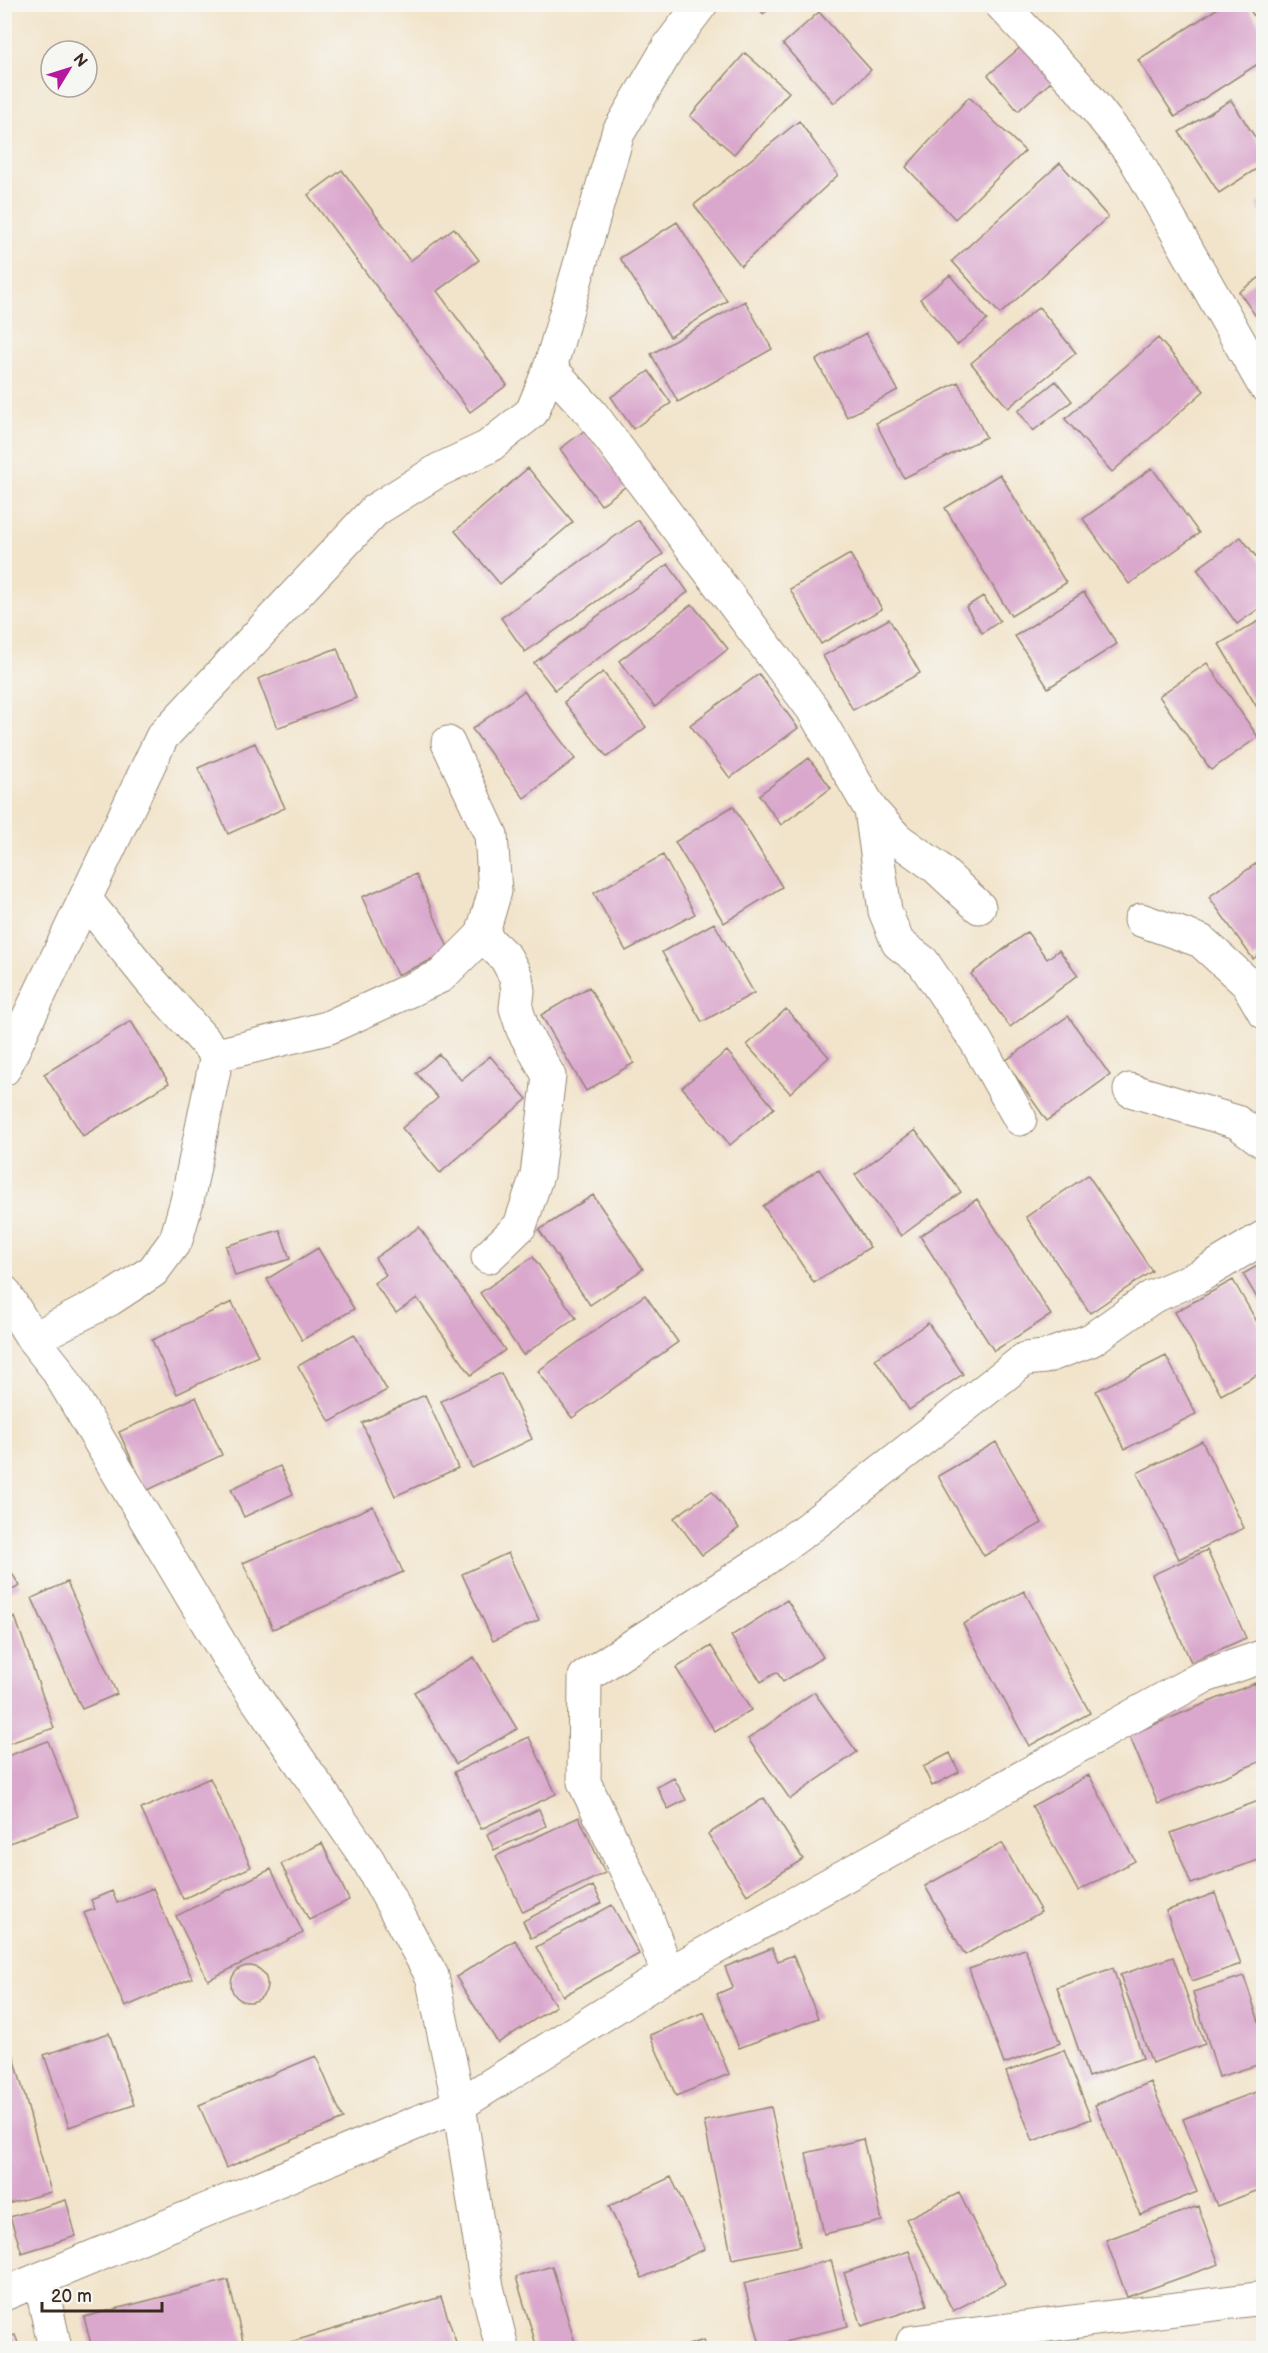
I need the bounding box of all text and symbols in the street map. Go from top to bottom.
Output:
north arrow [39,39,99,99]
text: N [68,50,91,71]
scale bar [42,2275,162,2313]
text: 20 m [51,2286,92,2307]

